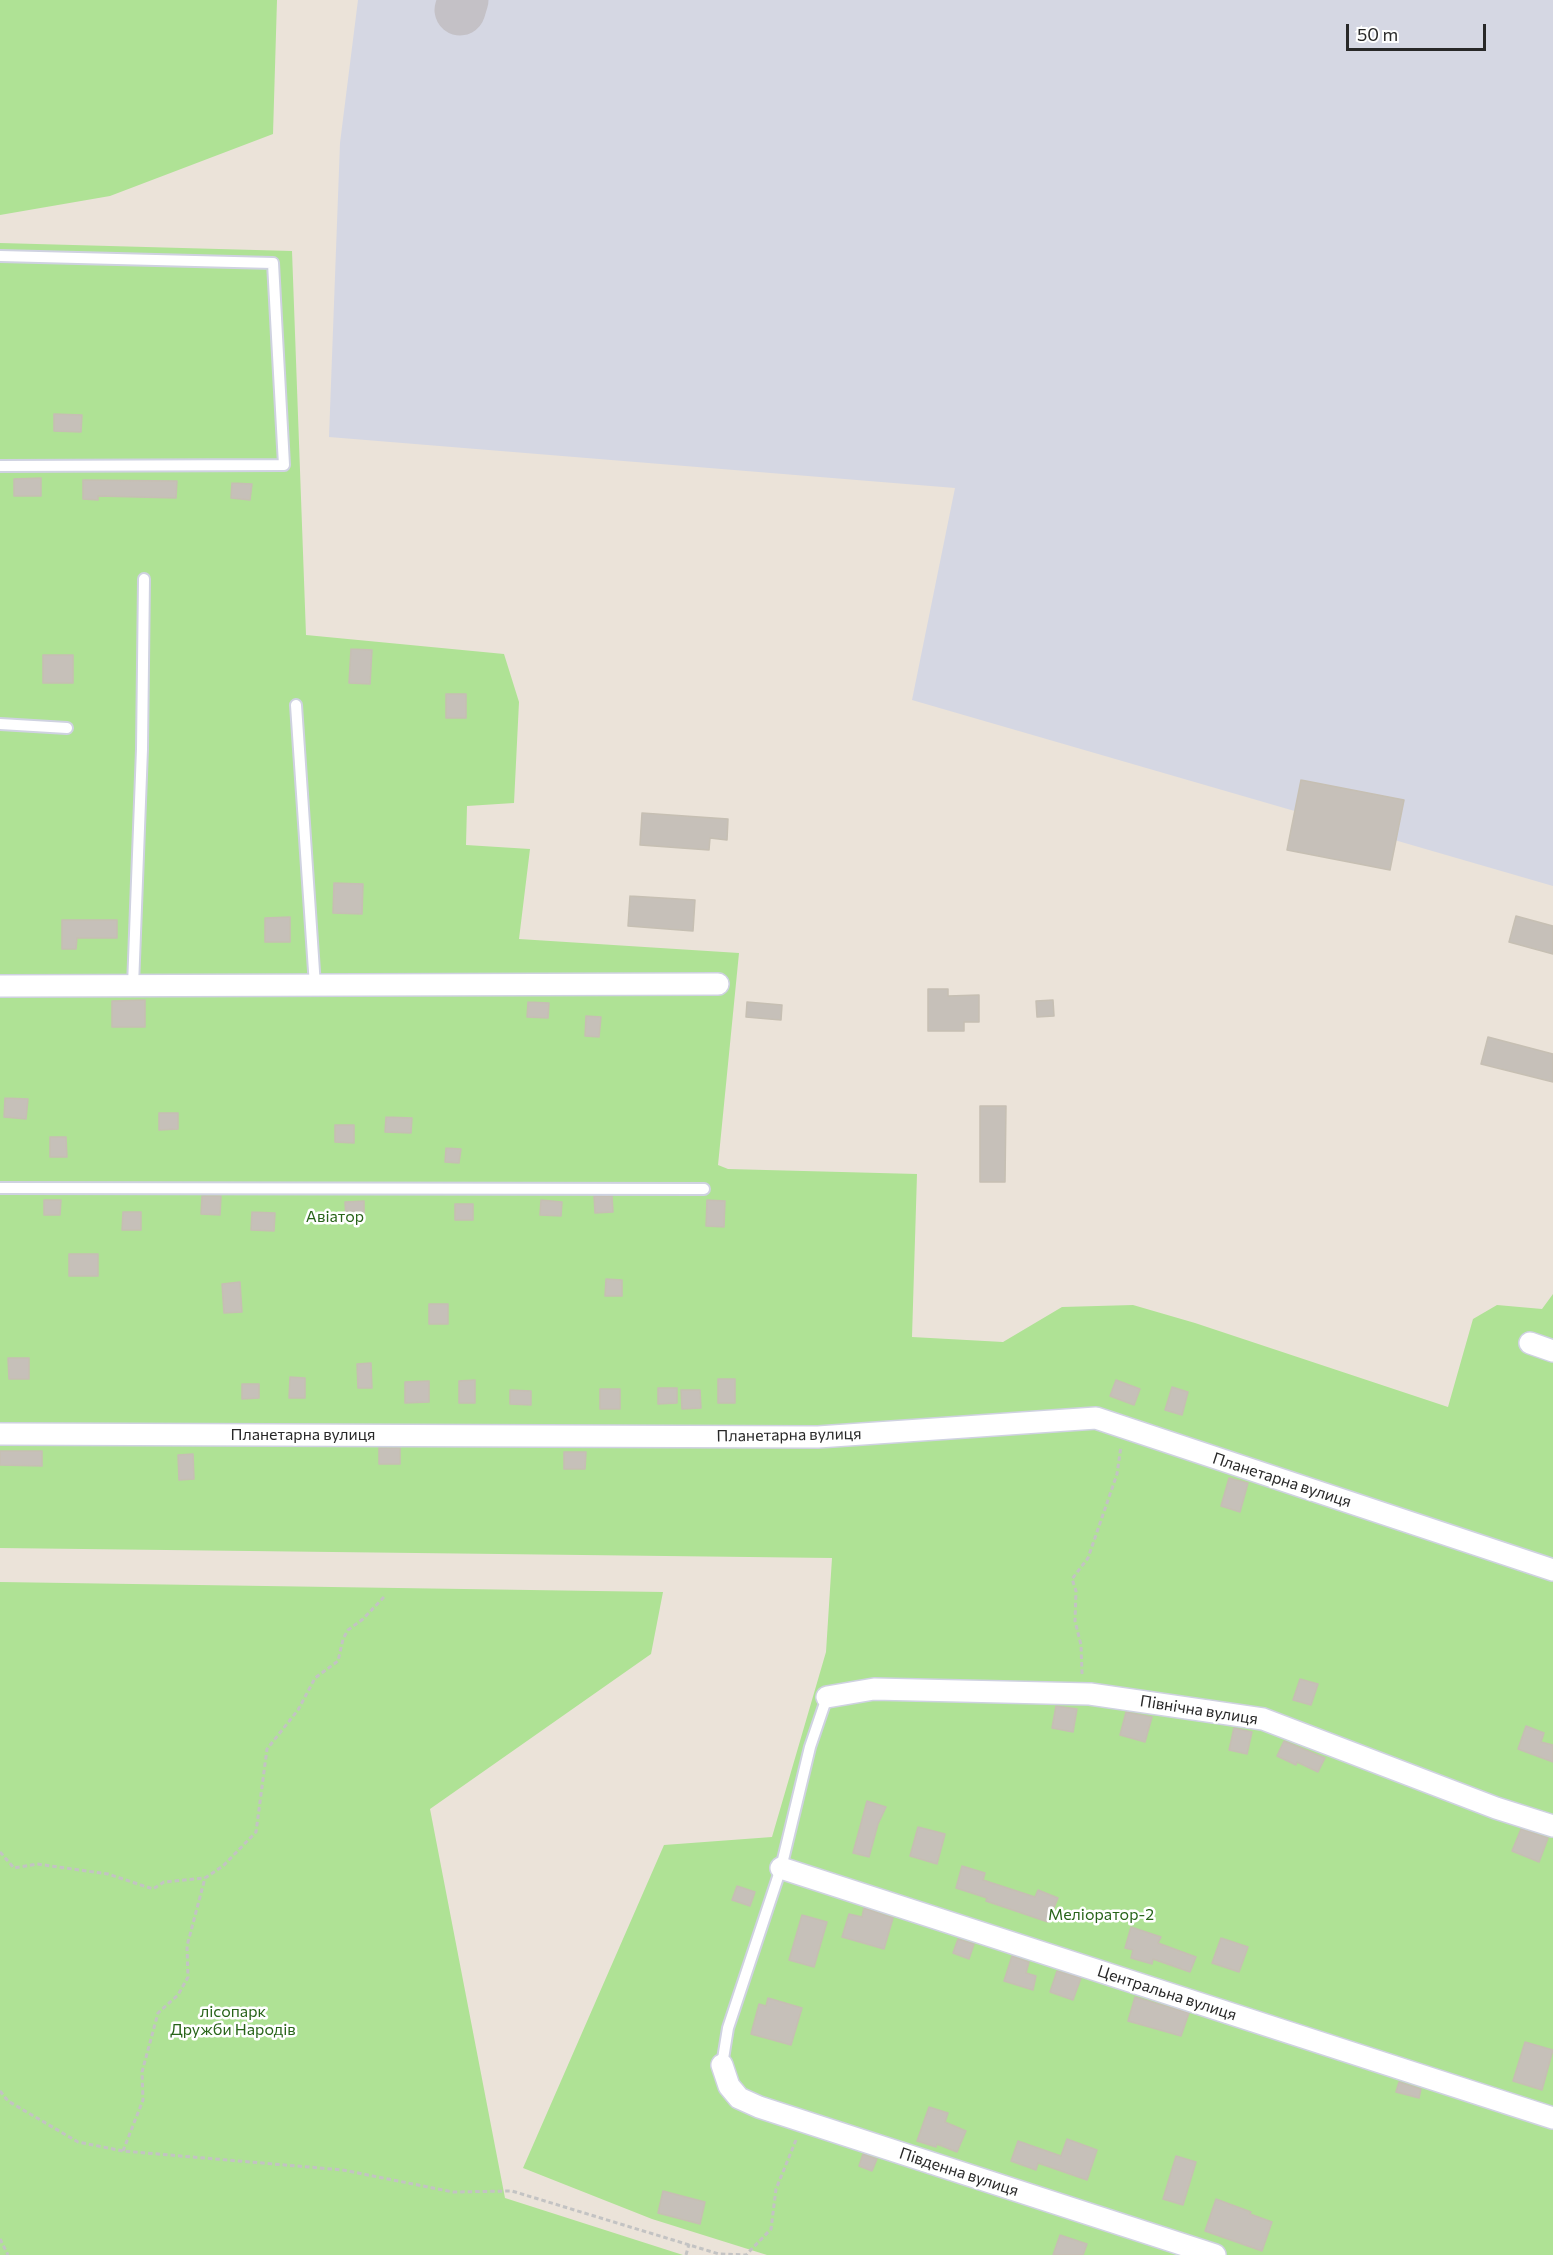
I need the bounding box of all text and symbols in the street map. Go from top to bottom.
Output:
scale bar [1349,12,1488,50]
text: 50 m [1357,23,1398,45]
park label: Авіатор [306,1207,364,1227]
street label: Планетарна вулиця [716,1424,862,1446]
street label: Планетарна вулиця [230,1425,376,1445]
street label: Планетарна вулиця [1210,1448,1354,1512]
street label: Північна вулиця [1139,1691,1259,1729]
park label: Меліоратор-2 [1048,1905,1154,1925]
street label: Центральна вулиця [1095,1961,1239,2025]
park label: лісопарк Дружби Народів [170,2002,296,2040]
street label: Південна вулиця [897,2144,1021,2200]

